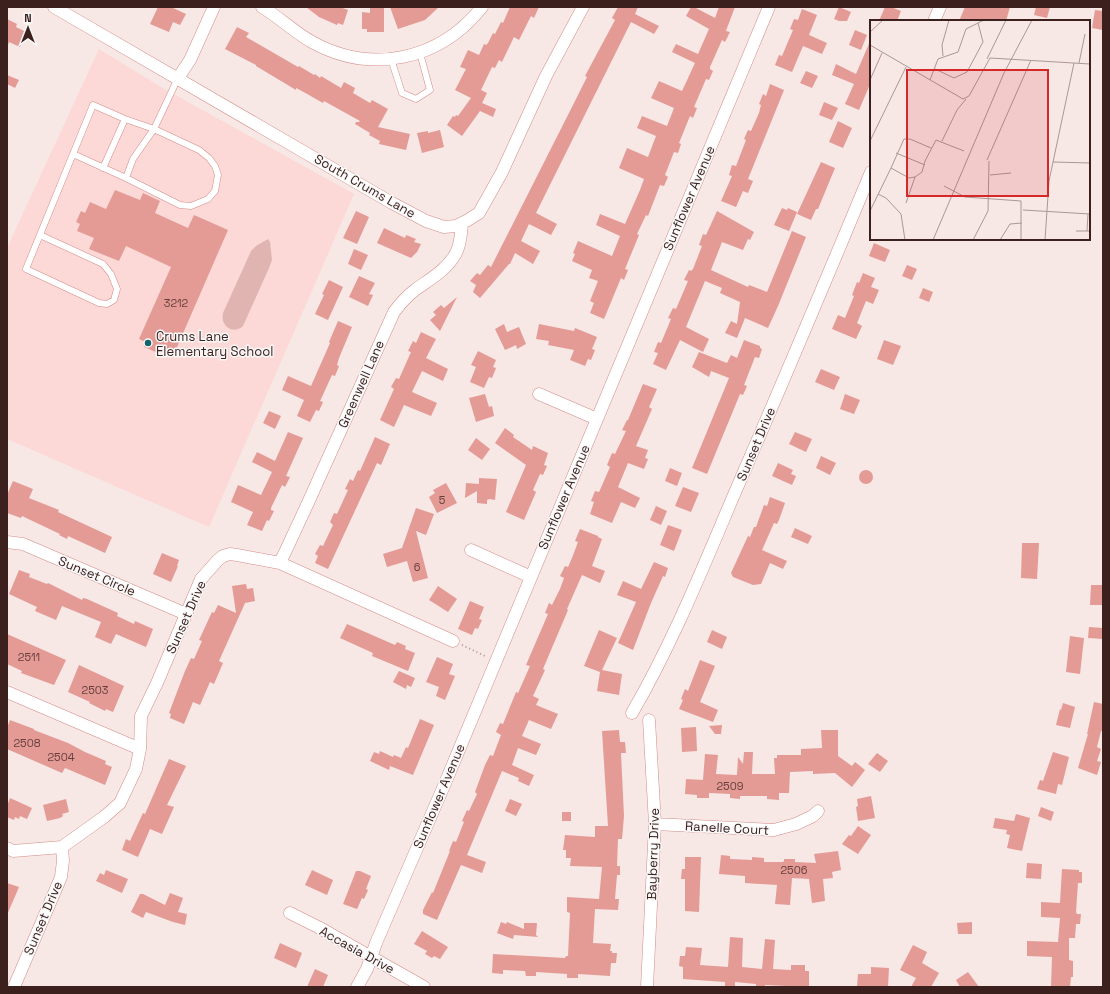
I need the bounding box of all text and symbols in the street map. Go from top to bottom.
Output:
north arrow [8,8,48,48]
text: N [24,11,32,25]
inset map [870,20,1090,240]
street label: Sunflower Avenue [659,143,719,253]
street label: South Crums Lane [311,150,419,222]
house number: 3212 [164,296,189,310]
place label: Crums Lane Elementary School [156,328,273,360]
street label: Greenwell Lane [334,337,388,431]
marker: Crums Lane Elementary School [143,338,153,348]
street label: Sunset Drive [733,404,779,484]
street label: Sunflower Avenue [534,442,594,552]
house number: 5 [439,493,446,507]
street label: Sunset Circle [56,552,138,600]
house number: 6 [414,560,421,574]
street label: Sunset Drive [162,578,210,656]
house number: 2511 [18,650,40,664]
house number: 2503 [82,683,109,697]
house number: 2508 [13,736,41,750]
street label: Sunflower Avenue [409,741,469,851]
house number: 2504 [47,750,75,764]
house number: 2509 [716,779,744,793]
street label: Bayberry Drive [643,808,663,900]
street label: Ranelle Court [685,817,769,839]
house number: 2506 [780,863,808,877]
street label: Sunset Drive [20,878,66,958]
street label: Accasia Drive [317,922,397,978]

